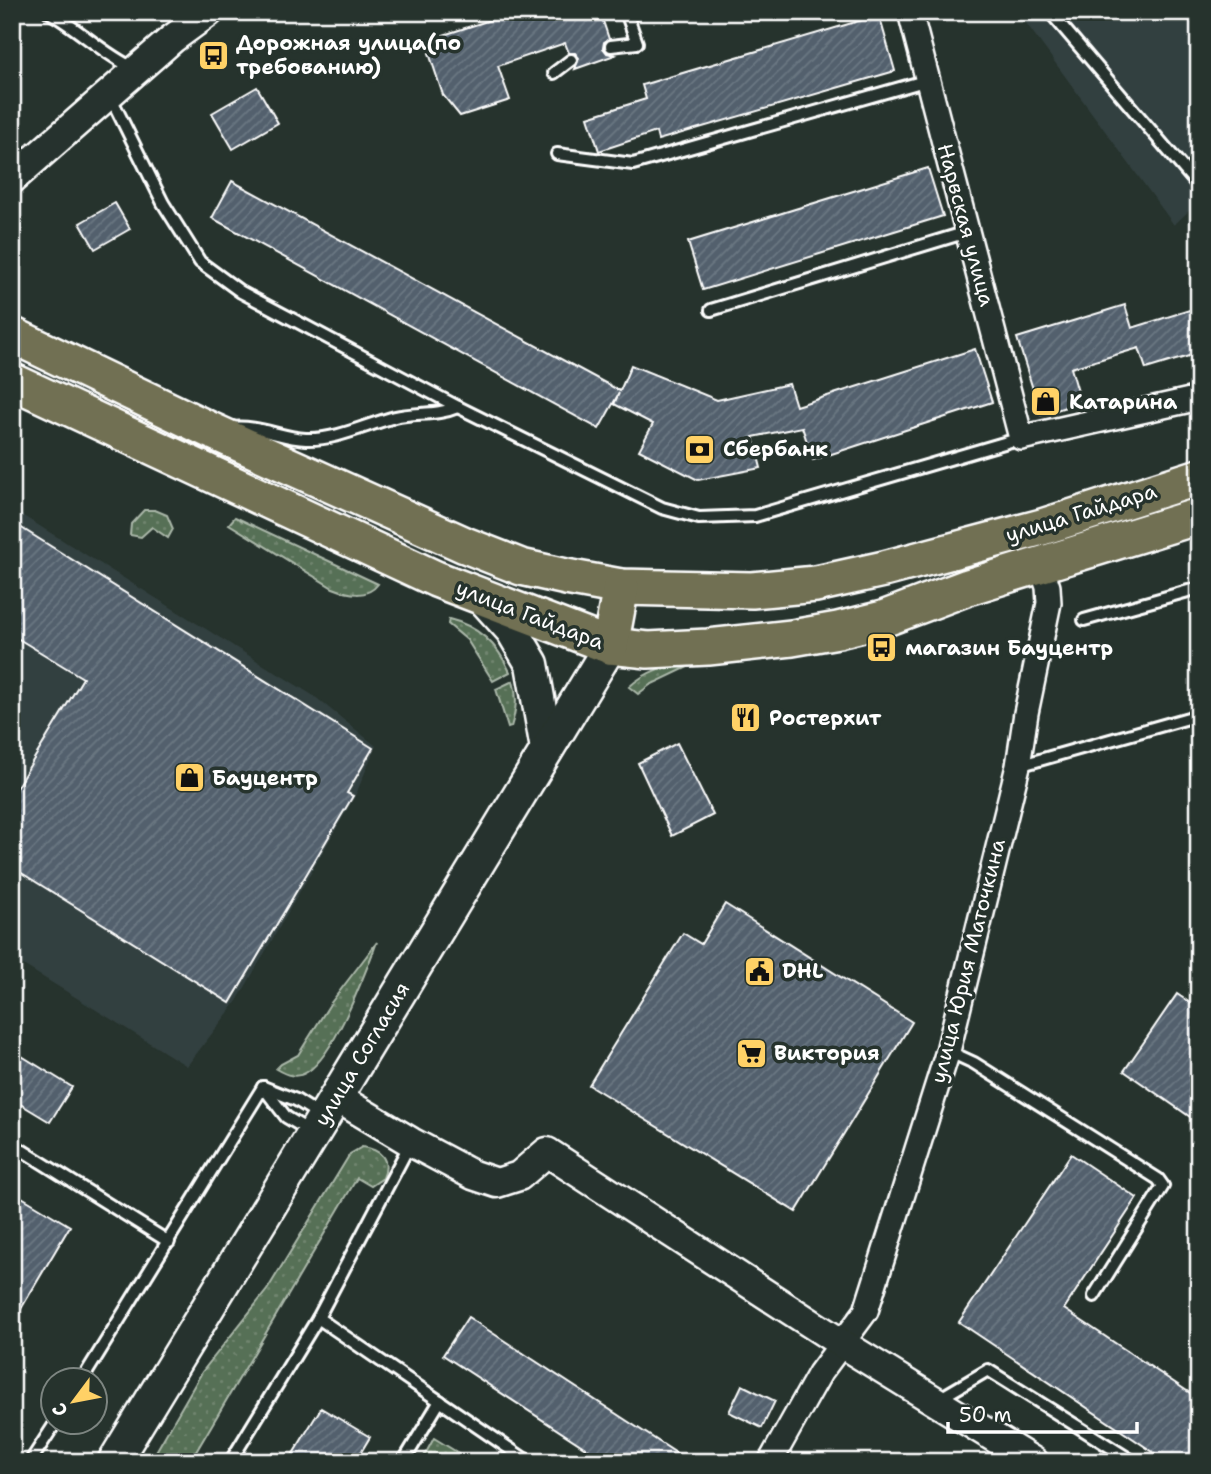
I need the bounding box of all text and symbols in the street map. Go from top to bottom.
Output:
place label: Дорожная улица(по требованию) [236,29,461,81]
bus stop icon: Дорожная улица(по требованию) [196,38,230,72]
street label: Нарвская улица [931,141,1001,309]
shop icon: Катарина [1029,385,1063,419]
place label: Катарина [1069,388,1178,416]
bank icon: Сбербанк [683,432,717,466]
place label: Сбербанк [723,435,828,463]
street label: улица Гайдара [1002,477,1160,549]
street label: улица Гайдара [452,574,608,656]
bus stop icon: магазин Бауцентр [865,631,899,665]
place label: магазин Бауцентр [905,634,1113,662]
restaurant icon: Ростерхит [729,701,763,735]
place label: Ростерхит [769,704,882,732]
shop icon: Бауцентр [172,761,206,795]
place label: Бауцентр [212,764,318,792]
street label: улица Юрия Маточкина [924,836,1012,1086]
public building icon: DHL [742,954,776,988]
place label: DHL [782,957,823,985]
street label: улица Согласия [308,977,416,1131]
supermarket icon: Виктория [734,1036,768,1070]
place label: Виктория [774,1039,880,1067]
north arrow [38,1366,108,1436]
scale bar [948,1390,1138,1434]
text: С [46,1398,74,1421]
text: 50 m [959,1401,1012,1429]

